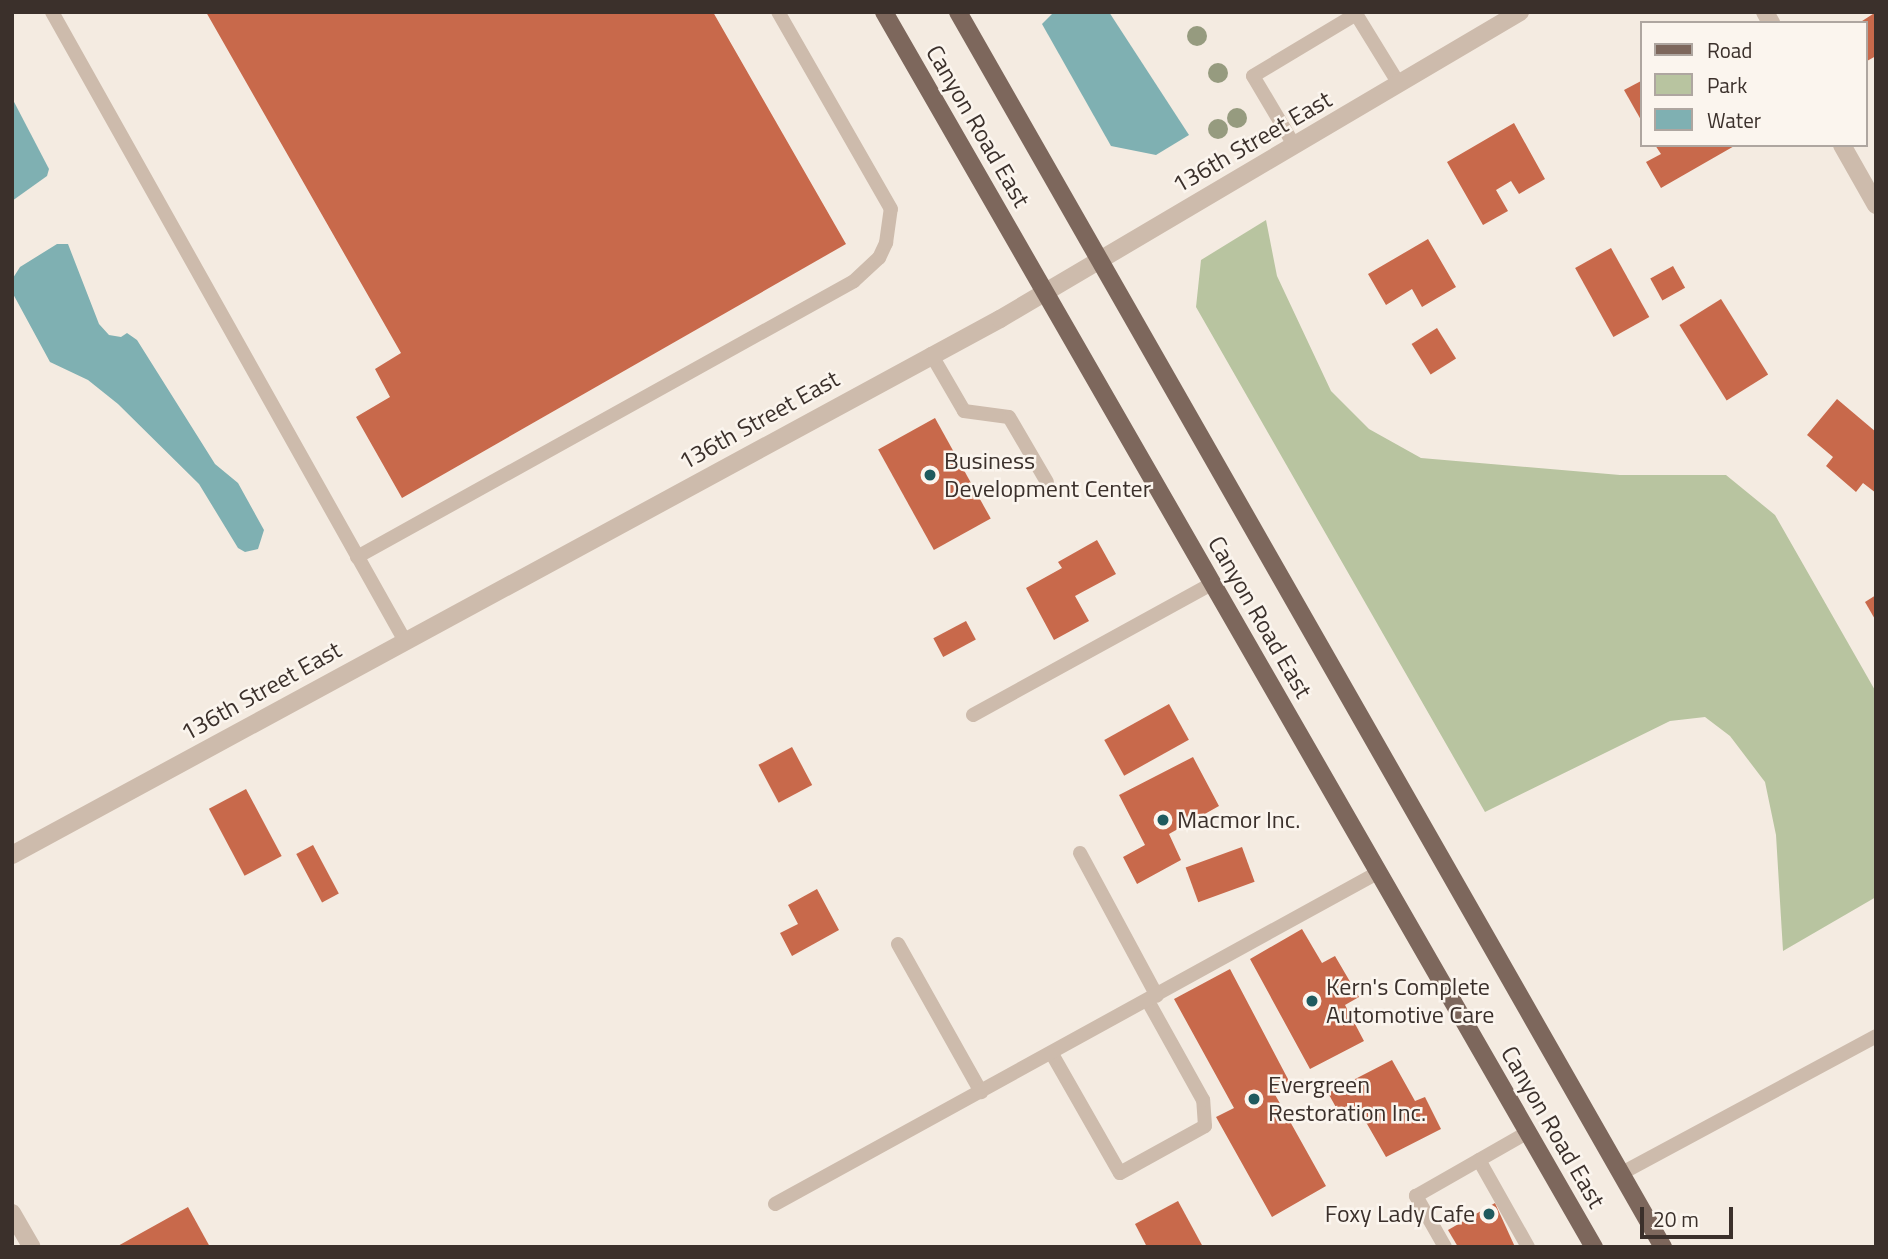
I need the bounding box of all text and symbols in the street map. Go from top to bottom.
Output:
legend [1640,21,1867,147]
text: Road [1707,34,1752,66]
street label: Canyon Road East [920,40,1036,212]
text: Park [1707,69,1747,101]
street label: 136th Street East [1167,85,1337,199]
text: Water [1707,104,1761,136]
street label: 136th Street East [674,364,844,476]
place label: Business Development Center [944,447,1151,503]
marker: Business Development Center [922,467,938,483]
street label: Canyon Road East [1202,531,1318,703]
street label: 136th Street East [176,635,346,747]
place label: Macmor Inc. [1177,806,1300,834]
marker: Macmor Inc. [1155,812,1171,828]
place label: Kern's Complete Automotive Care [1326,973,1494,1029]
marker: Kern's Complete Automotive Care [1304,993,1320,1009]
street label: Canyon Road East [1495,1041,1611,1213]
place label: Evergreen Restoration Inc. [1268,1071,1426,1127]
marker: Evergreen Restoration Inc. [1246,1091,1262,1107]
scale bar [1643,1192,1736,1236]
place label: Foxy Lady Cafe [1325,1200,1475,1228]
text: 20 m [1653,1203,1699,1235]
marker: Foxy Lady Cafe [1481,1206,1497,1222]

